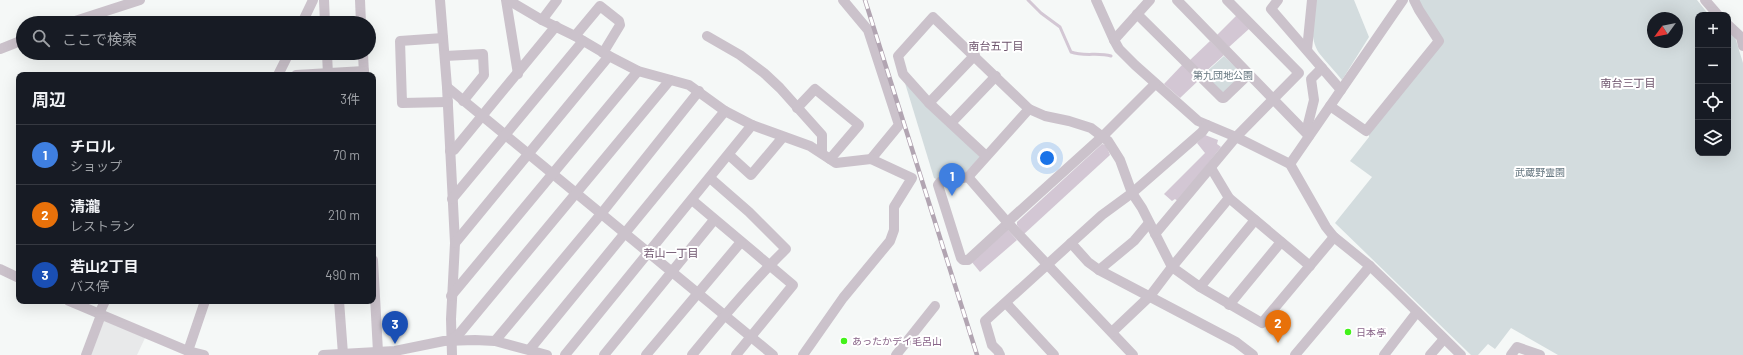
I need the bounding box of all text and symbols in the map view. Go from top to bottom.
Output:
north arrow [1647,12,1683,48]
map controls [1695,12,1731,156]
button: + [1695,12,1731,48]
search box [16,16,376,60]
icon: search [30,27,52,49]
text: ここで検索 [62,30,137,48]
district label: 南台五丁目 [969,39,1024,52]
button: − [1695,48,1731,84]
park label: 第九団地公園 [1193,69,1253,81]
district label: 南台三丁目 [1601,76,1656,89]
button: locate [1695,84,1731,120]
text: 周辺 [32,89,66,109]
text: 3件 [340,91,360,107]
button: layers [1695,120,1731,156]
text: チロル [70,137,115,155]
text: 1 [43,147,47,163]
text: 70 m [333,147,360,163]
your location [1037,148,1057,168]
text: ショップ [70,158,122,174]
pin: 1 [939,163,965,196]
park label: 武蔵野霊園 [1515,166,1565,178]
text: 清瀧 [70,197,100,215]
text: 2 [41,207,49,223]
text: 210 m [328,207,360,223]
text: レストラン [70,218,135,234]
district label: 若山一丁目 [644,246,699,259]
text: 若山2丁目 [70,257,138,275]
text: 3 [41,267,49,283]
text: 490 m [325,267,360,283]
text: バス停 [70,278,109,294]
pin: 2 [1265,310,1291,343]
pin: 3 [382,311,408,344]
place label: 日本亭 [1356,326,1386,338]
marker: 日本亭 [1343,327,1353,337]
place label: あったかデイ毛呂山 [852,335,942,347]
marker: あったかデイ毛呂山 [839,336,849,346]

